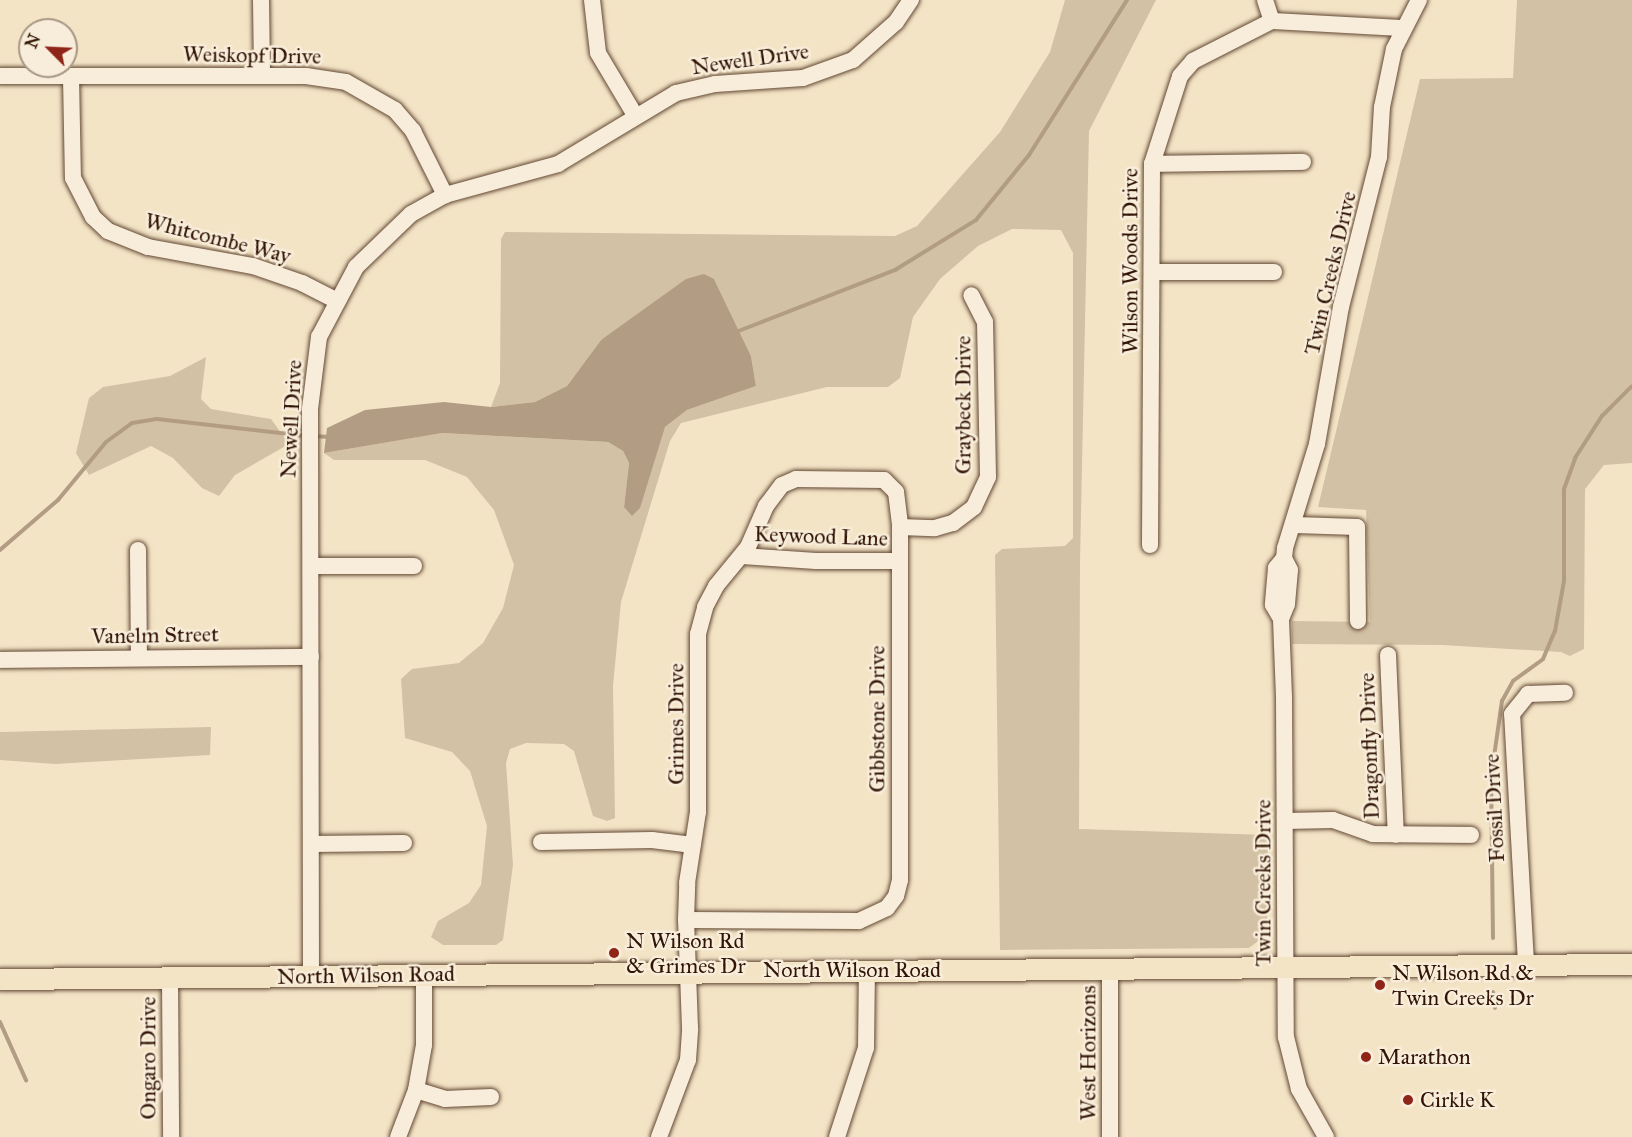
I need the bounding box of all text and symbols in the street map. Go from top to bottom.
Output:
north arrow [18,18,78,78]
text: N [21,31,44,51]
street label: Newell Drive [690,38,810,80]
street label: Weiskopf Drive [183,41,321,69]
street label: Wilson Woods Drive [1117,168,1143,354]
street label: Twin Creeks Drive [1298,189,1362,357]
street label: Whitcombe Way [142,207,294,269]
street label: Graybeck Drive [950,336,976,474]
street label: Newell Drive [275,359,307,479]
street label: Keywood Lane [754,520,888,552]
street label: Vanelm Street [91,621,219,649]
street label: Gibbstone Drive [864,645,890,793]
street label: Grimes Drive [663,663,689,785]
street label: Dragonfly Drive [1353,672,1385,820]
street label: Fossil Drive [1478,753,1510,863]
street label: Twin Creeks Drive [1250,799,1276,967]
place label: N Wilson Rd & Grimes Dr [626,927,746,978]
marker: N Wilson Rd & Grimes Dr [607,946,621,960]
street label: North Wilson Road [763,957,941,983]
place label: N Wilson Rd & Twin Creeks Dr [1392,959,1534,1010]
street label: North Wilson Road [277,960,455,990]
marker: N Wilson Rd & Twin Creeks Dr [1373,978,1387,992]
street label: West Horizons [1075,985,1101,1121]
street label: Ongaro Drive [135,996,161,1120]
place label: Marathon [1378,1044,1471,1070]
marker: Marathon [1359,1050,1373,1064]
place label: Cirkle K [1420,1087,1495,1113]
marker: Cirkle K [1401,1093,1415,1107]

